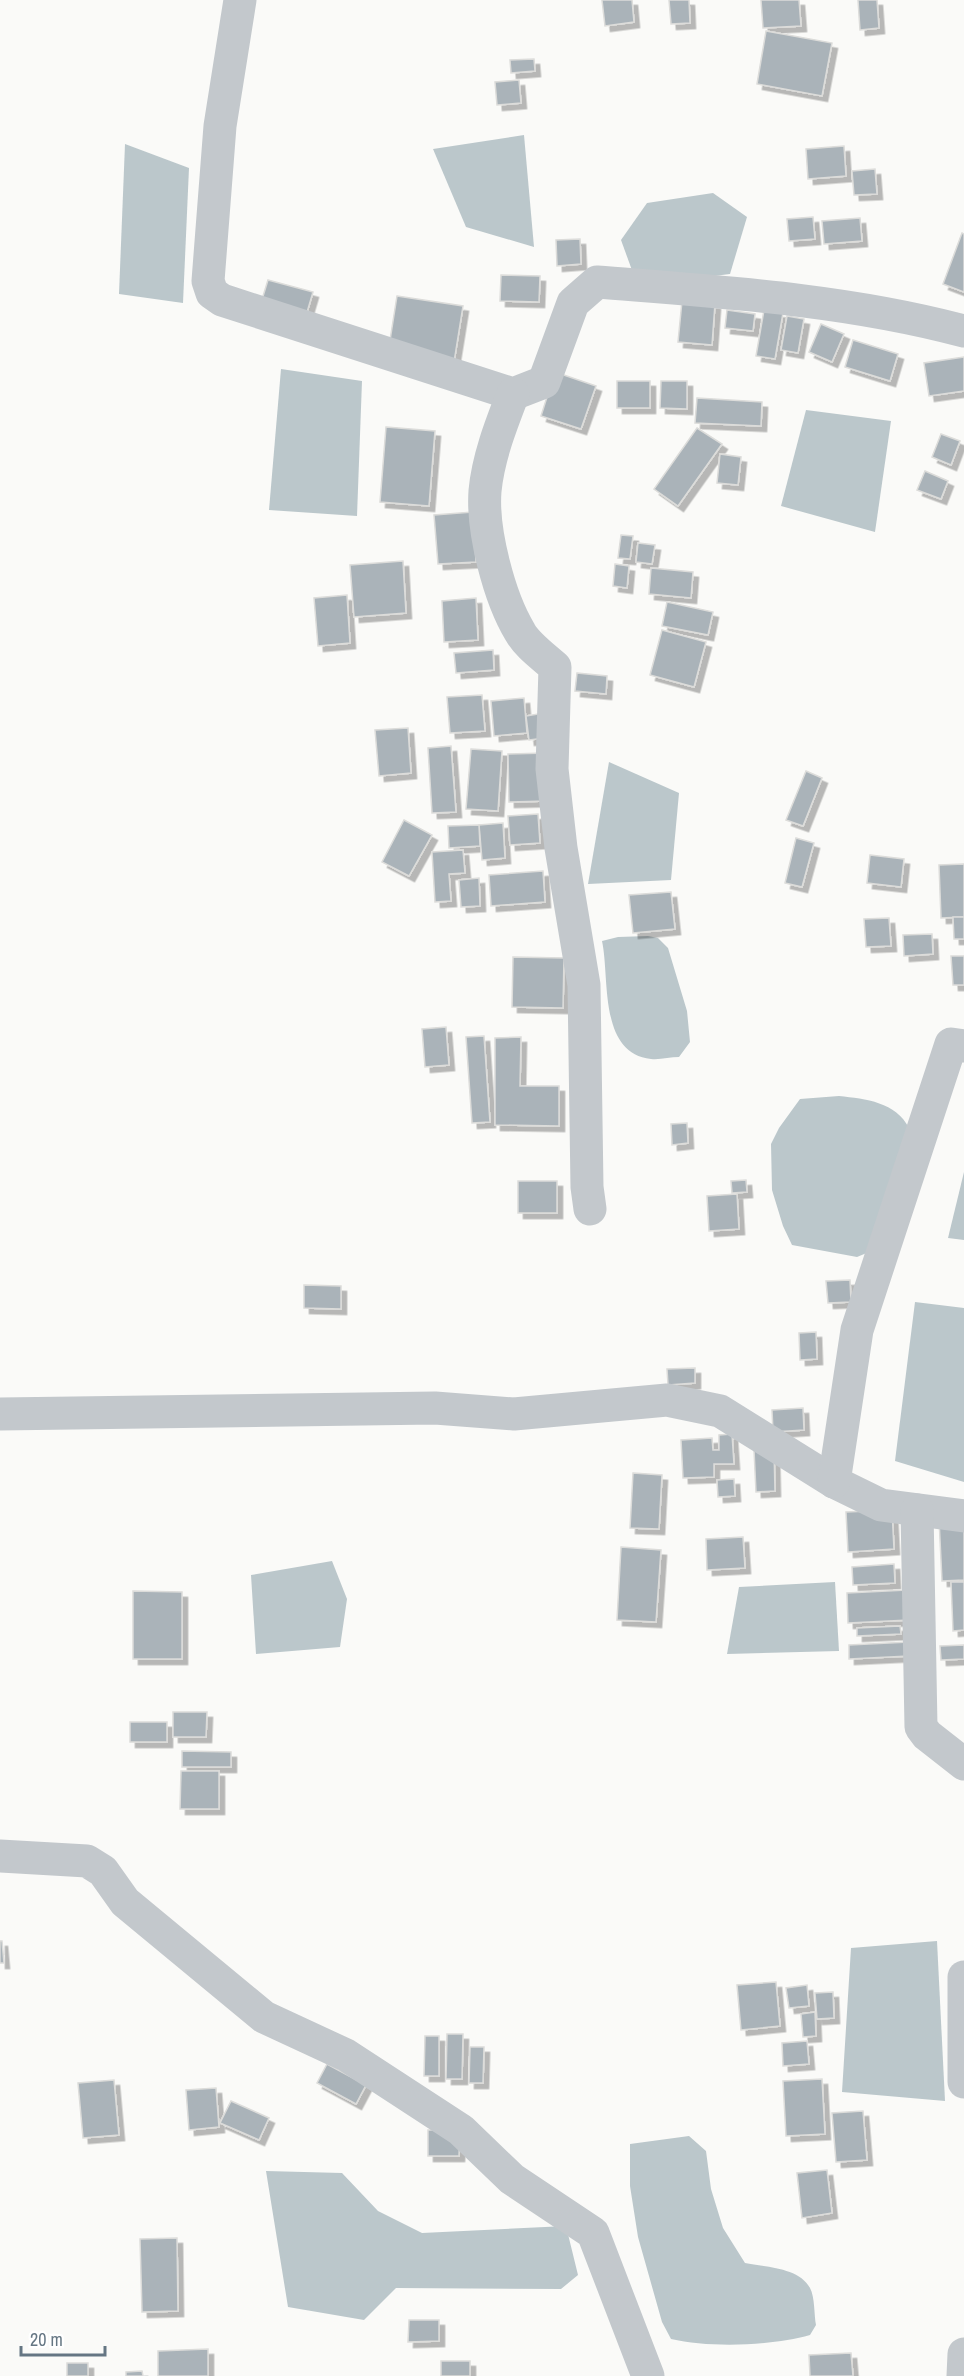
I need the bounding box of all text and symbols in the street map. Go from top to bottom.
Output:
scale bar [21,2319,105,2357]
text: 20 m [30,2327,63,2352]

